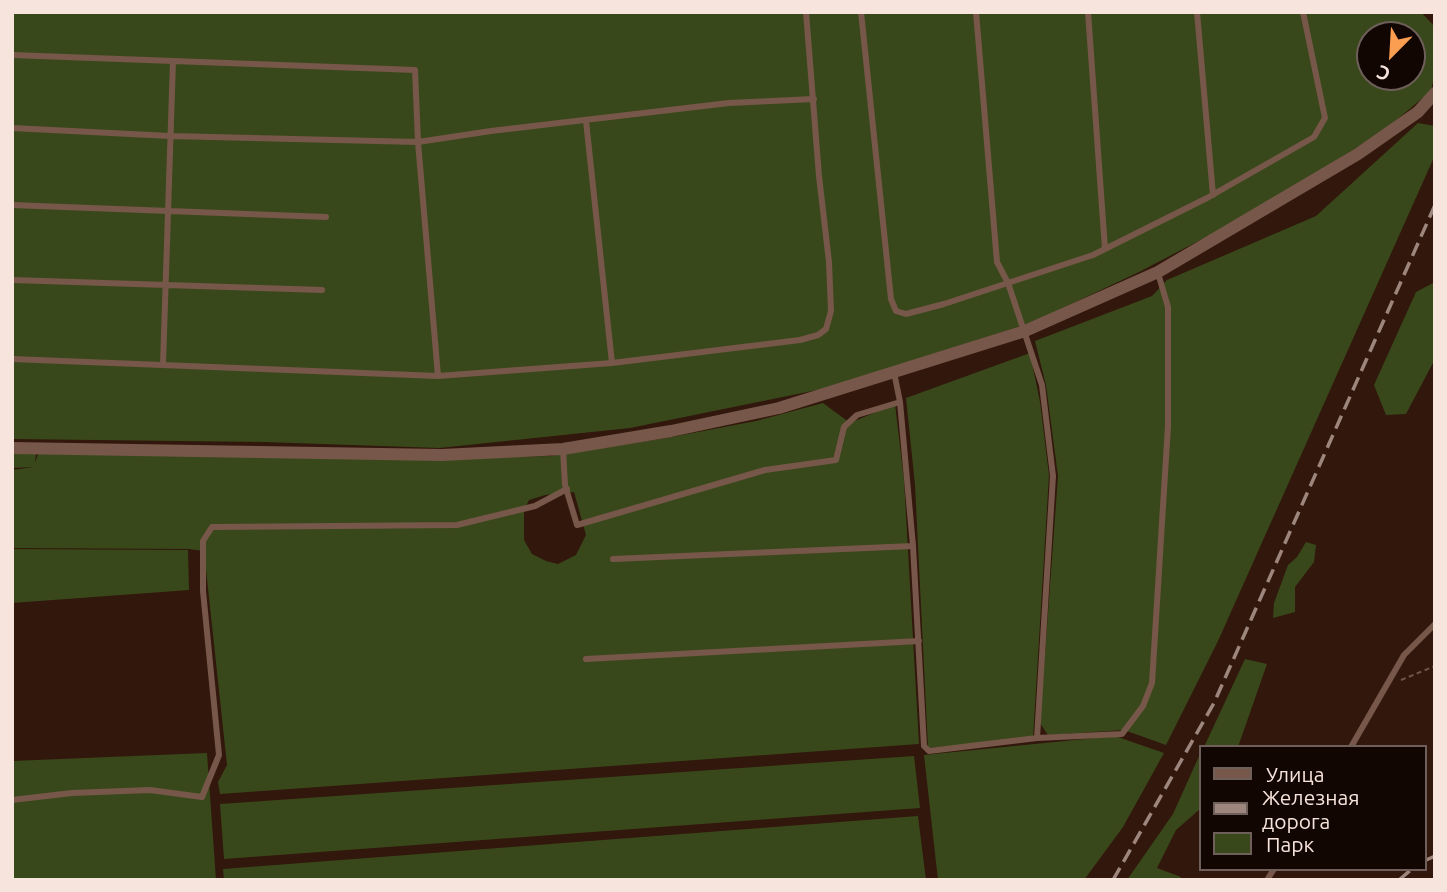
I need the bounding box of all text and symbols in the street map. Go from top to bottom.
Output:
north arrow [1356,21,1426,91]
text: С [1373,61,1393,86]
legend [1198,745,1426,871]
text: Улица [1266,762,1324,786]
text: Железная дорога [1262,785,1360,833]
text: Парк [1266,832,1314,856]

